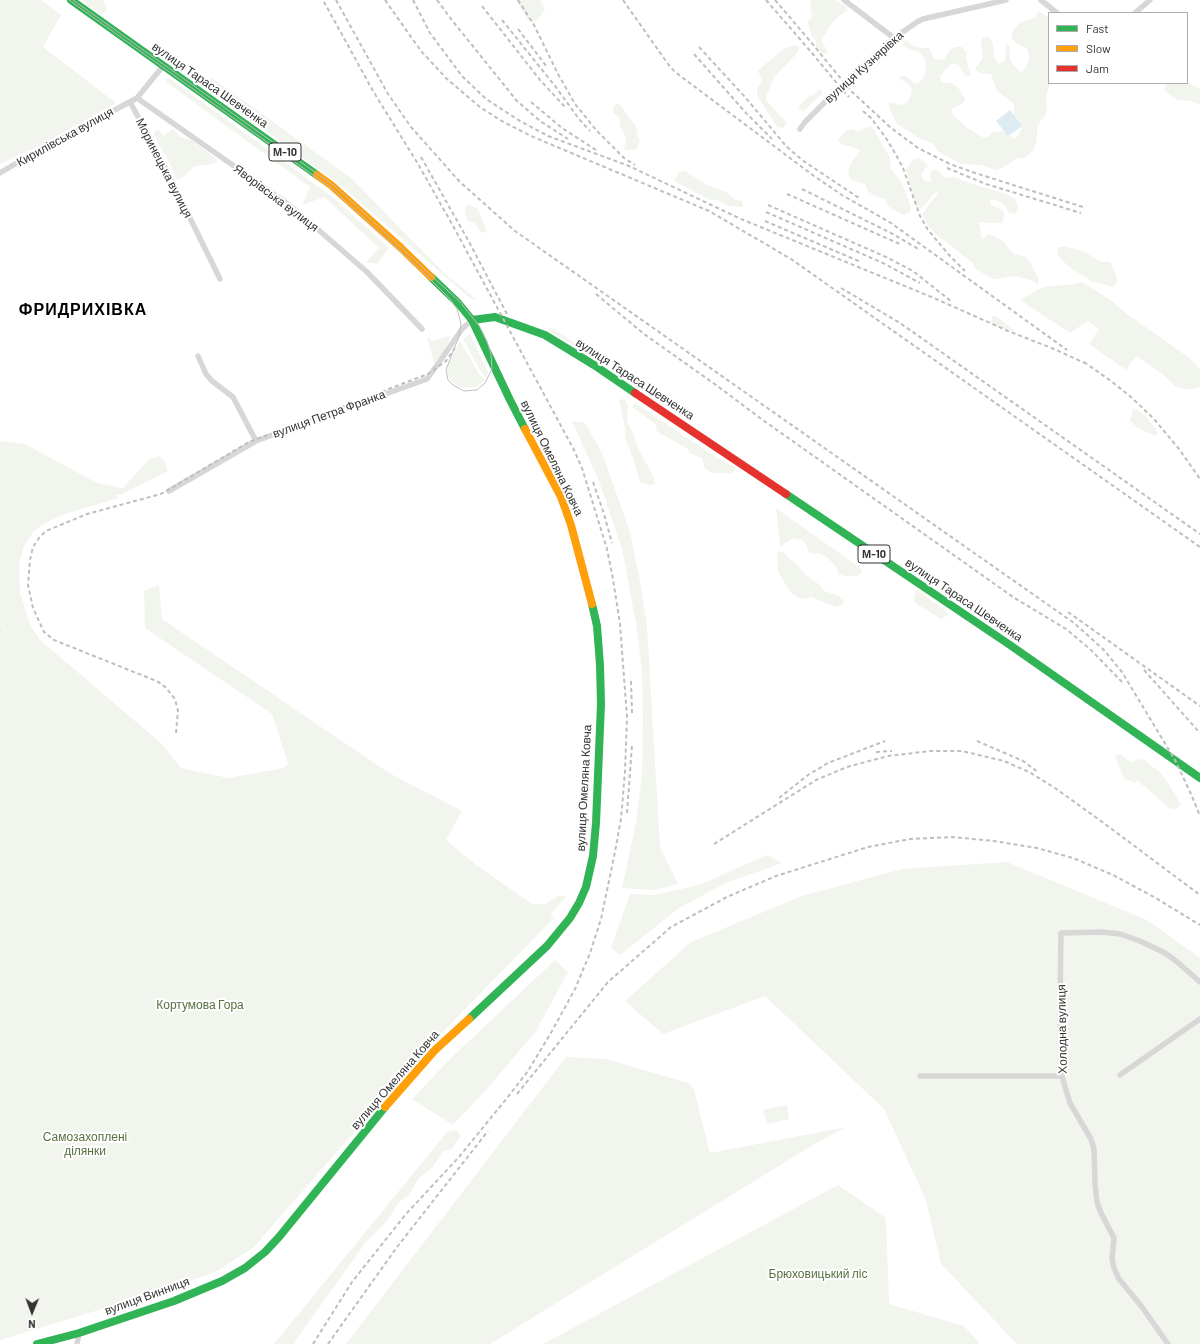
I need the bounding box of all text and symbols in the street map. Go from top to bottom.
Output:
legend [1048,12,1188,84]
text: Fast [1086,21,1109,35]
street label: вулиця Кузнярівка [822,28,906,106]
street label: вулиця Тараса Шевченка [149,39,271,131]
text: Slow [1086,41,1111,55]
text: Jam [1086,61,1109,75]
street label: Кирилівська вулиця [14,104,116,170]
street label: Моринецька вулиця [133,116,195,220]
road number: М-10 [269,143,301,161]
street label: Яворівська вулиця [231,161,321,235]
district label: ФРИДРИХІВКА [19,300,147,320]
street label: вулиця Тараса Шевченка [573,335,697,423]
street label: вулиця Петра Франка [271,387,387,441]
street label: вулиця Омеляна Ковча [518,398,586,518]
road number: М-10 [858,545,890,563]
street label: вулиця Тараса Шевченка [903,555,1025,645]
street label: вулиця Омеляна Ковча [573,724,595,852]
street label: Холодна вулиця [1054,984,1070,1074]
park label: Кортумова Гора [156,998,244,1012]
street label: вулиця Омеляна Ковча [348,1027,442,1133]
park label: Самозахоплені ділянки [43,1130,127,1158]
park label: Брюховицький ліс [769,1267,867,1281]
street label: вулиця Винниця [103,1274,191,1318]
north arrow [12,1292,52,1332]
text: N [28,1318,36,1331]

